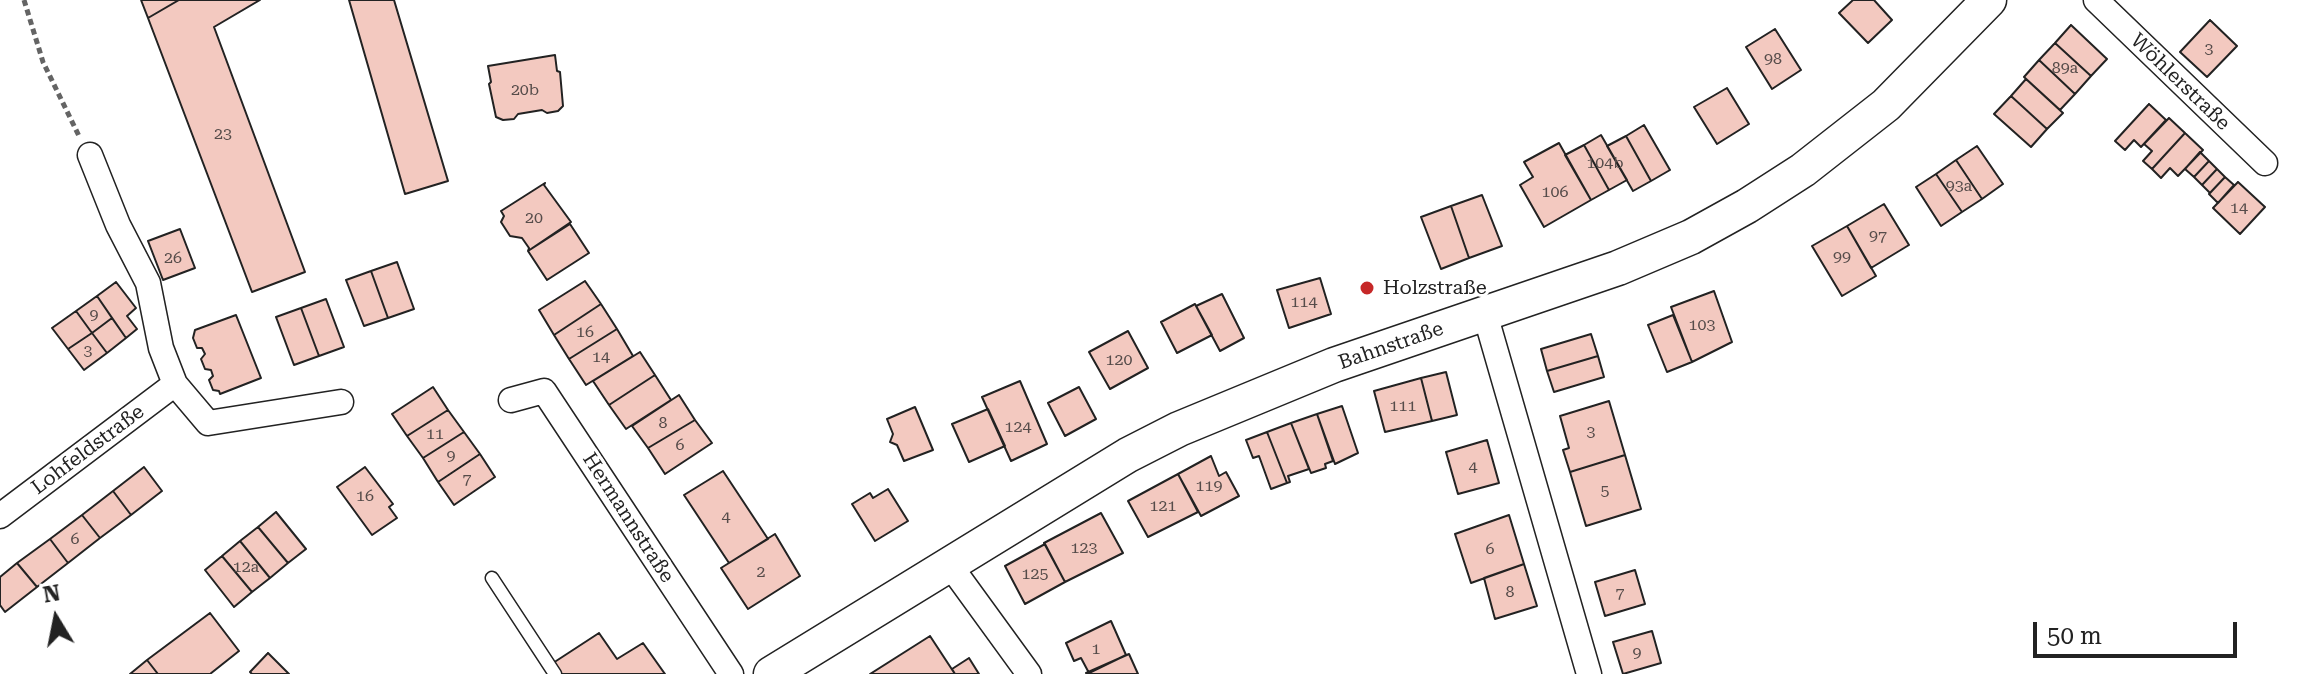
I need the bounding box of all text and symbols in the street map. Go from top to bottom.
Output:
street label: Wöhlerstraße [2125,29,2235,135]
house number: 3 [2205,39,2213,59]
house number: 98 [1764,49,1782,69]
house number: 89a [2052,58,2078,78]
house number: 20b [511,80,539,100]
house number: 23 [214,124,232,144]
house number: 104b [1586,153,1624,173]
house number: 93a [1946,176,1972,196]
house number: 106 [1542,182,1568,202]
house number: 14 [2230,198,2248,218]
house number: 20 [525,208,543,228]
house number: 97 [1869,226,1887,246]
house number: 99 [1833,247,1851,267]
house number: 26 [164,248,182,268]
place label: Holzstraße [1383,276,1487,300]
marker: Holzstraße [1358,279,1376,297]
house number: 114 [1291,292,1317,312]
house number: 9 [90,305,98,325]
house number: 103 [1689,315,1715,335]
street label: Bahnstraße [1335,317,1447,375]
house number: 16 [576,322,594,342]
house number: 3 [84,341,92,361]
house number: 14 [592,347,610,367]
house number: 120 [1106,350,1132,370]
house number: 111 [1390,396,1416,416]
street label: Lohfeldstraße [27,400,149,500]
house number: 8 [659,413,667,433]
house number: 124 [1005,417,1031,437]
house number: 3 [1587,422,1595,442]
house number: 11 [426,424,444,444]
house number: 6 [676,435,684,455]
house number: 9 [447,446,455,466]
street label: Hermannstraße [577,449,679,587]
house number: 4 [1469,457,1477,477]
house number: 7 [463,469,471,489]
house number: 119 [1196,476,1222,496]
house number: 5 [1601,481,1609,501]
house number: 16 [356,486,374,506]
house number: 121 [1150,496,1176,516]
house number: 4 [722,507,730,527]
house number: 6 [71,529,79,549]
house number: 123 [1071,538,1097,558]
house number: 6 [1486,539,1494,559]
house number: 12a [233,557,259,577]
house number: 2 [757,562,765,582]
house number: 125 [1022,564,1048,584]
north arrow [16,578,96,658]
text: N [41,580,62,608]
house number: 8 [1506,582,1514,602]
house number: 7 [1616,583,1624,603]
scale bar [2037,606,2241,656]
text: 50 m [2047,622,2102,650]
house number: 1 [1092,639,1100,659]
house number: 9 [1633,643,1641,663]

